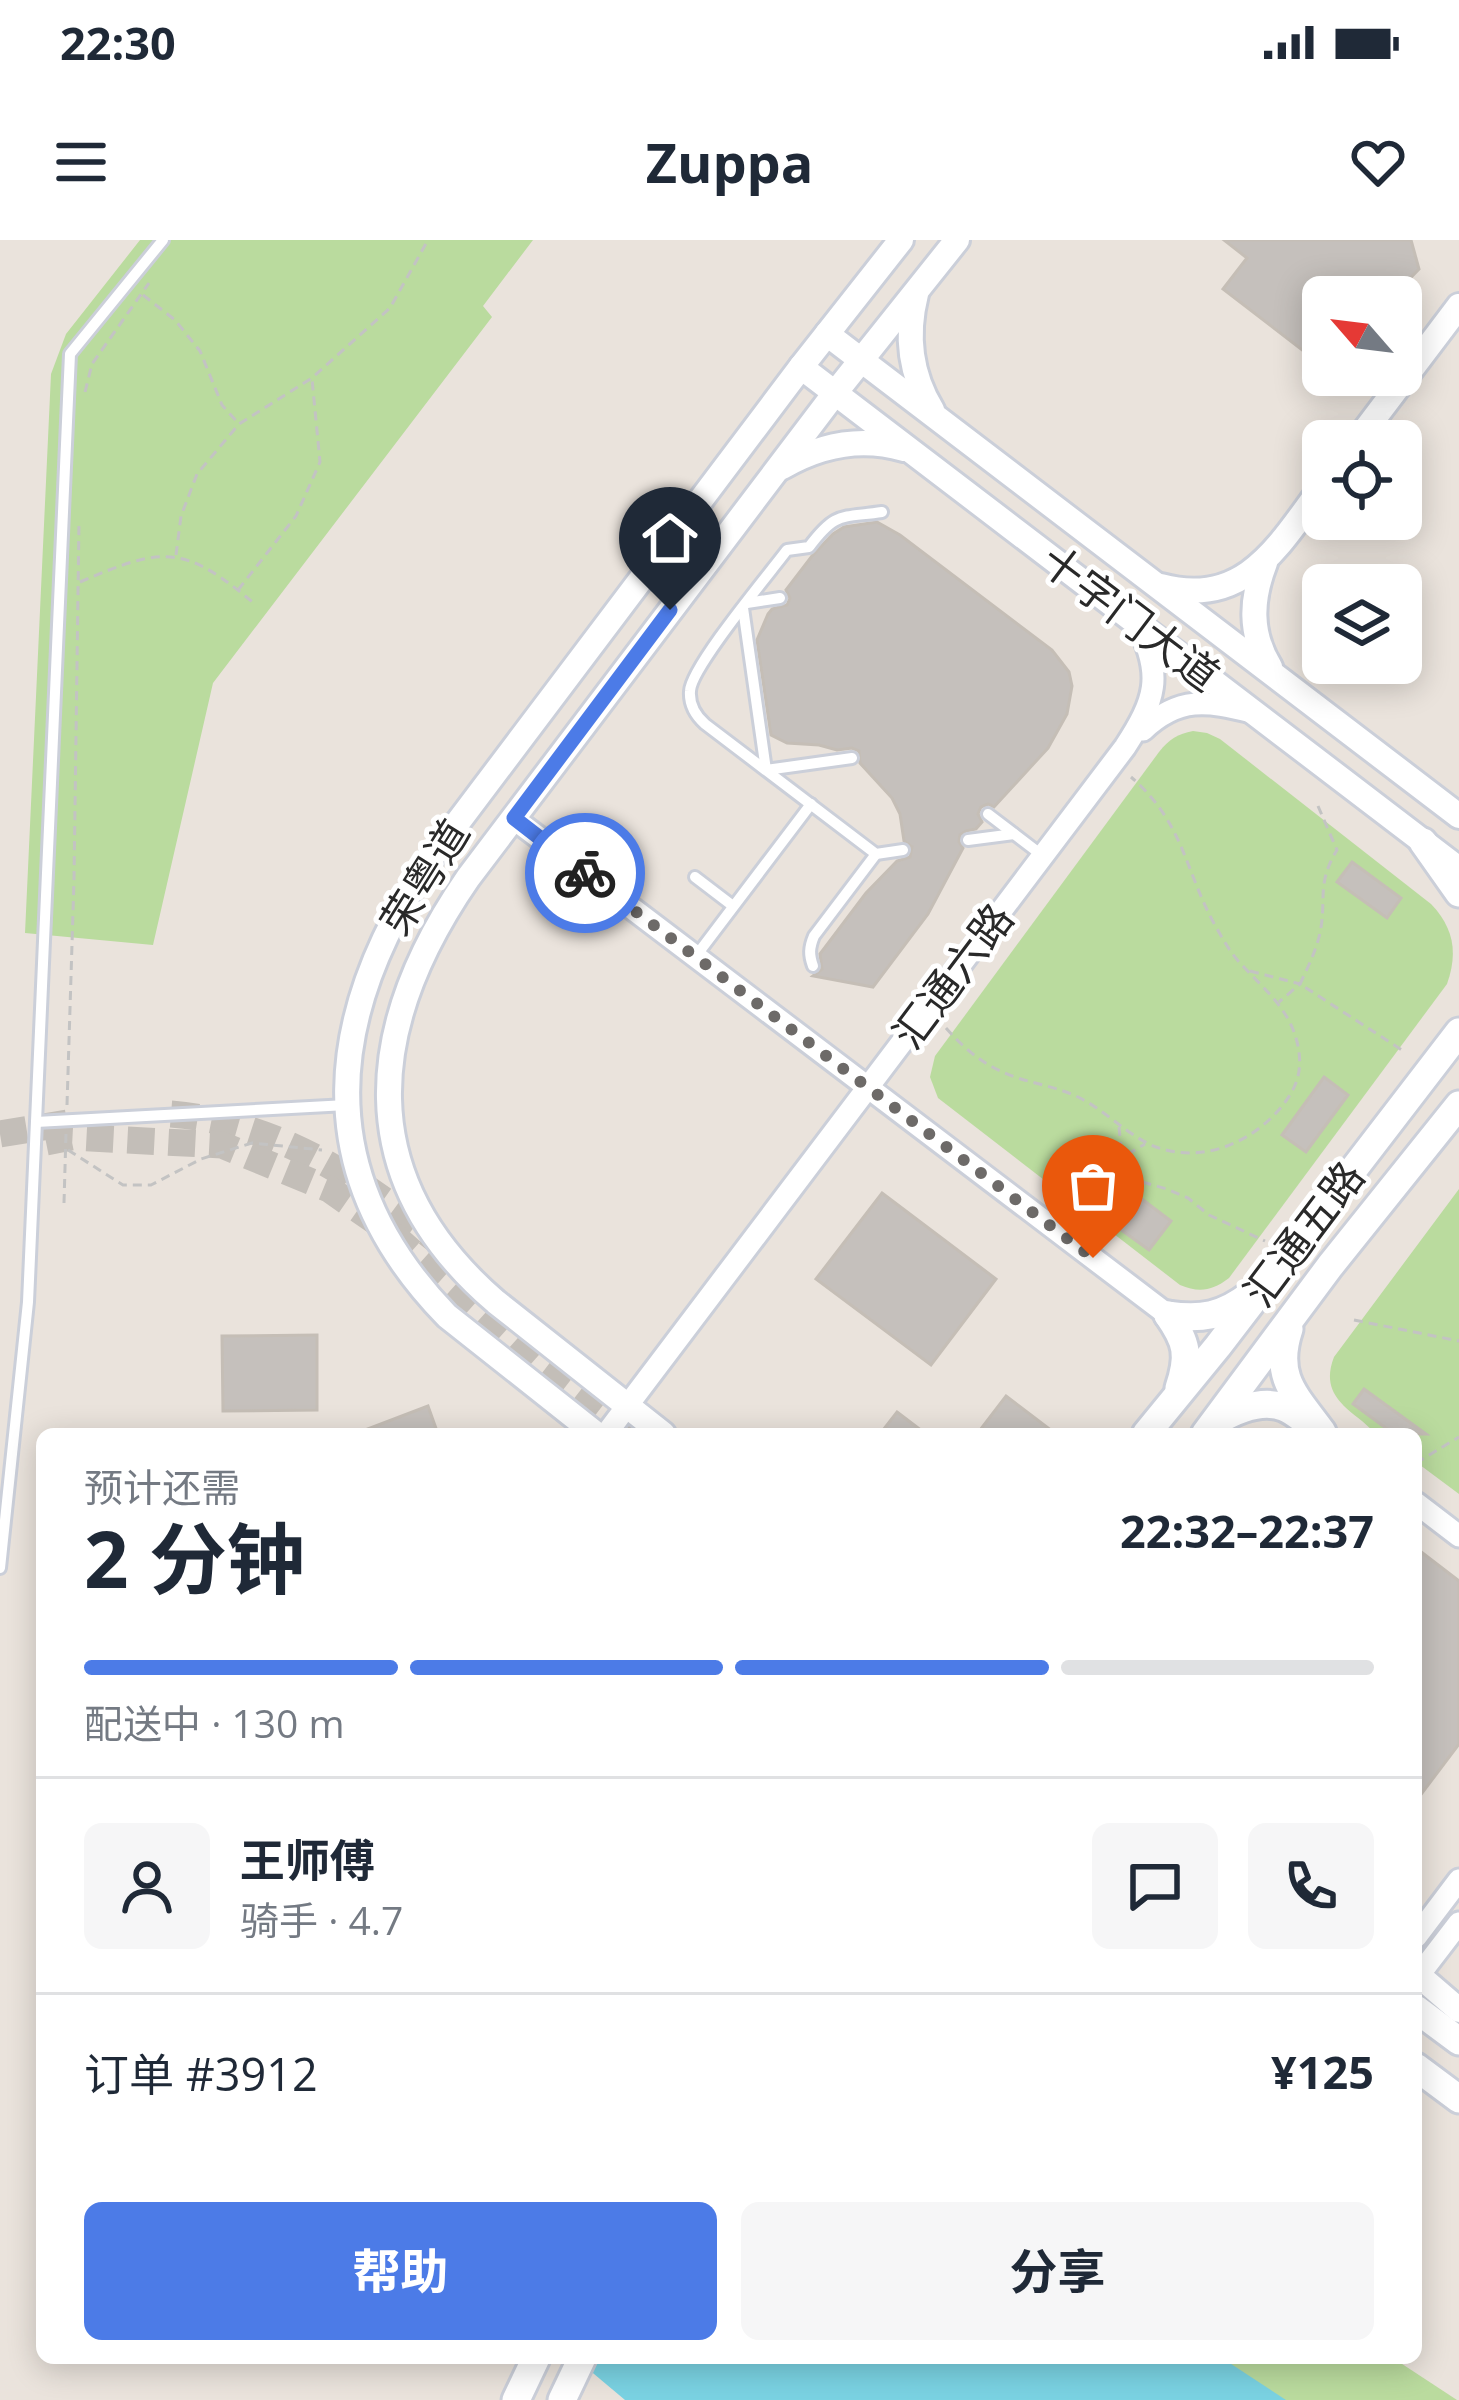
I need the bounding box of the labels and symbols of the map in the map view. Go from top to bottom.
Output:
north arrow [1302,276,1422,396]
pin [619,487,721,610]
street label: 十字门大道 [1030,531,1232,703]
street label: 荣粤道 [366,808,481,945]
courier [525,813,645,933]
street label: 汇通六路 [878,891,1025,1059]
pin [1042,1135,1144,1258]
street label: 汇通五路 [1229,1149,1376,1317]

